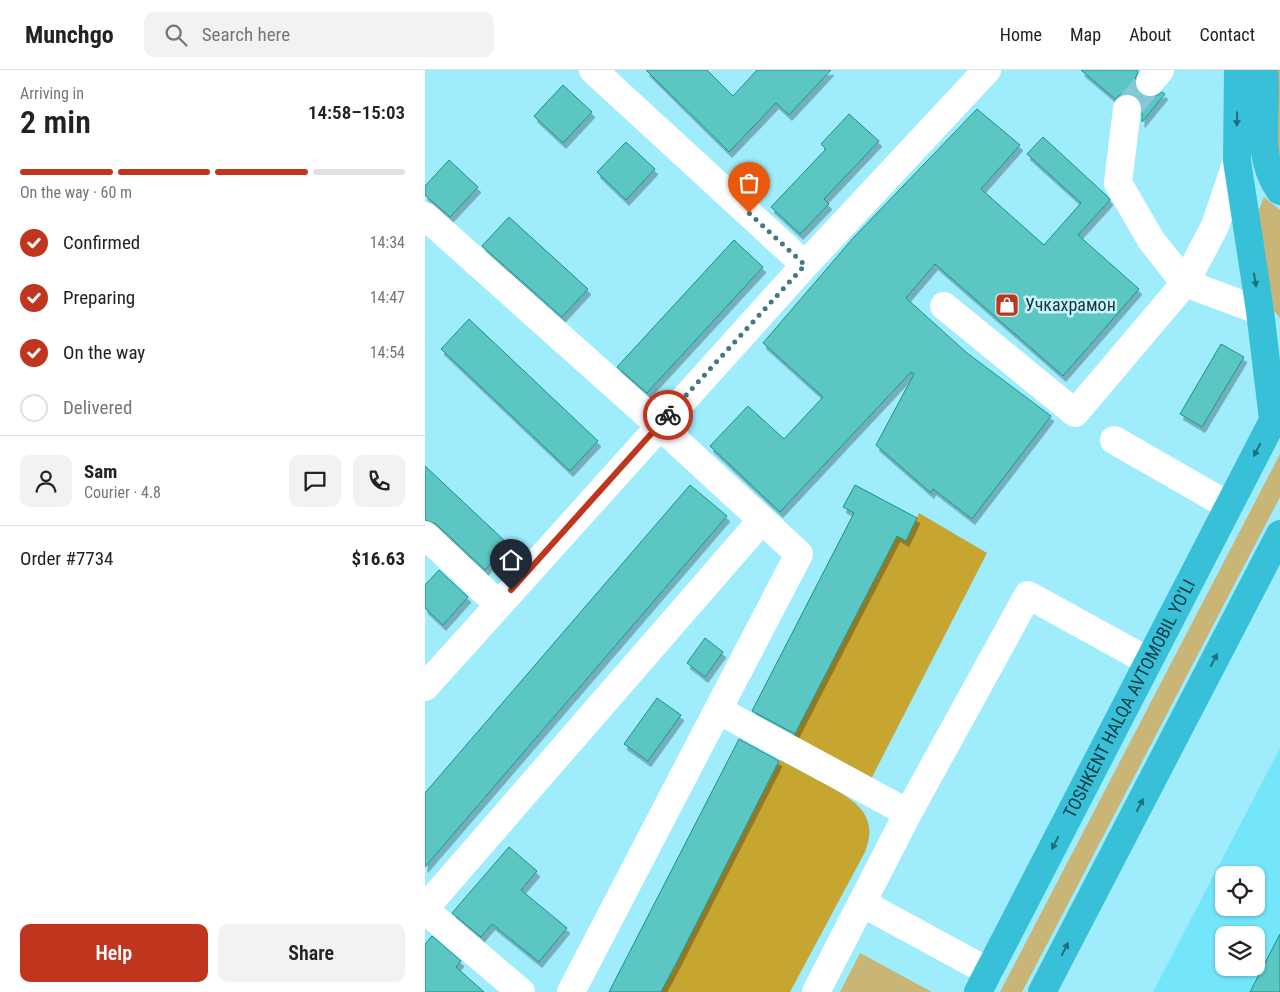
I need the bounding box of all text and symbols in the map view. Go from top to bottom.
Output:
search box [144,12,494,57]
text: Munchgo [25,21,114,49]
icon: search [162,21,190,49]
text: Search here [202,23,290,46]
text: Home [1000,24,1042,45]
text: Map [1070,24,1101,45]
text: About [1129,24,1171,45]
text: Contact [1199,24,1255,45]
text: Arriving in [20,84,84,103]
text: 14:58–15:03 [308,101,405,124]
text: 2 min [20,103,91,141]
one-way arrow [1233,111,1241,127]
pin [728,162,770,213]
icon: bag [735,169,763,197]
text: On the way · 60 m [20,183,132,202]
icon: check [20,229,48,257]
text: Confirmed [63,231,140,254]
text: 14:34 [370,233,405,252]
one-way arrow [1251,272,1259,288]
icon: check [20,284,48,312]
text: Preparing [63,286,135,309]
text: 14:47 [370,288,405,307]
shop icon: Учкахрамон [994,292,1020,318]
place label: Учкахрамон [1025,294,1116,315]
icon: check [20,339,48,367]
text: On the way [63,341,145,364]
text: 14:54 [370,343,405,362]
courier [643,390,693,440]
text: Delivered [63,396,132,419]
icon: bike [654,401,682,429]
one-way arrow [1253,443,1261,457]
button: person [20,455,72,507]
button: chat [289,455,341,507]
button: phone [353,455,405,507]
text: Sam [84,460,117,483]
text: Courier · 4.8 [84,483,161,502]
pin [490,539,532,590]
icon: home [497,546,525,574]
text: Order #7734 [20,547,113,570]
text: $16.63 [351,547,405,570]
street label: TOSHKENT HALQA AVTOMOBIL YO'LI [1059,576,1199,821]
one-way arrow [1210,654,1219,667]
one-way arrow [1136,797,1144,812]
one-way arrow [1051,836,1059,850]
map controls [1215,866,1265,976]
button: locate [1215,866,1265,916]
button: Help [20,924,208,982]
button: Share [218,924,405,982]
button: layers [1215,926,1265,976]
one-way arrow [1061,941,1069,956]

